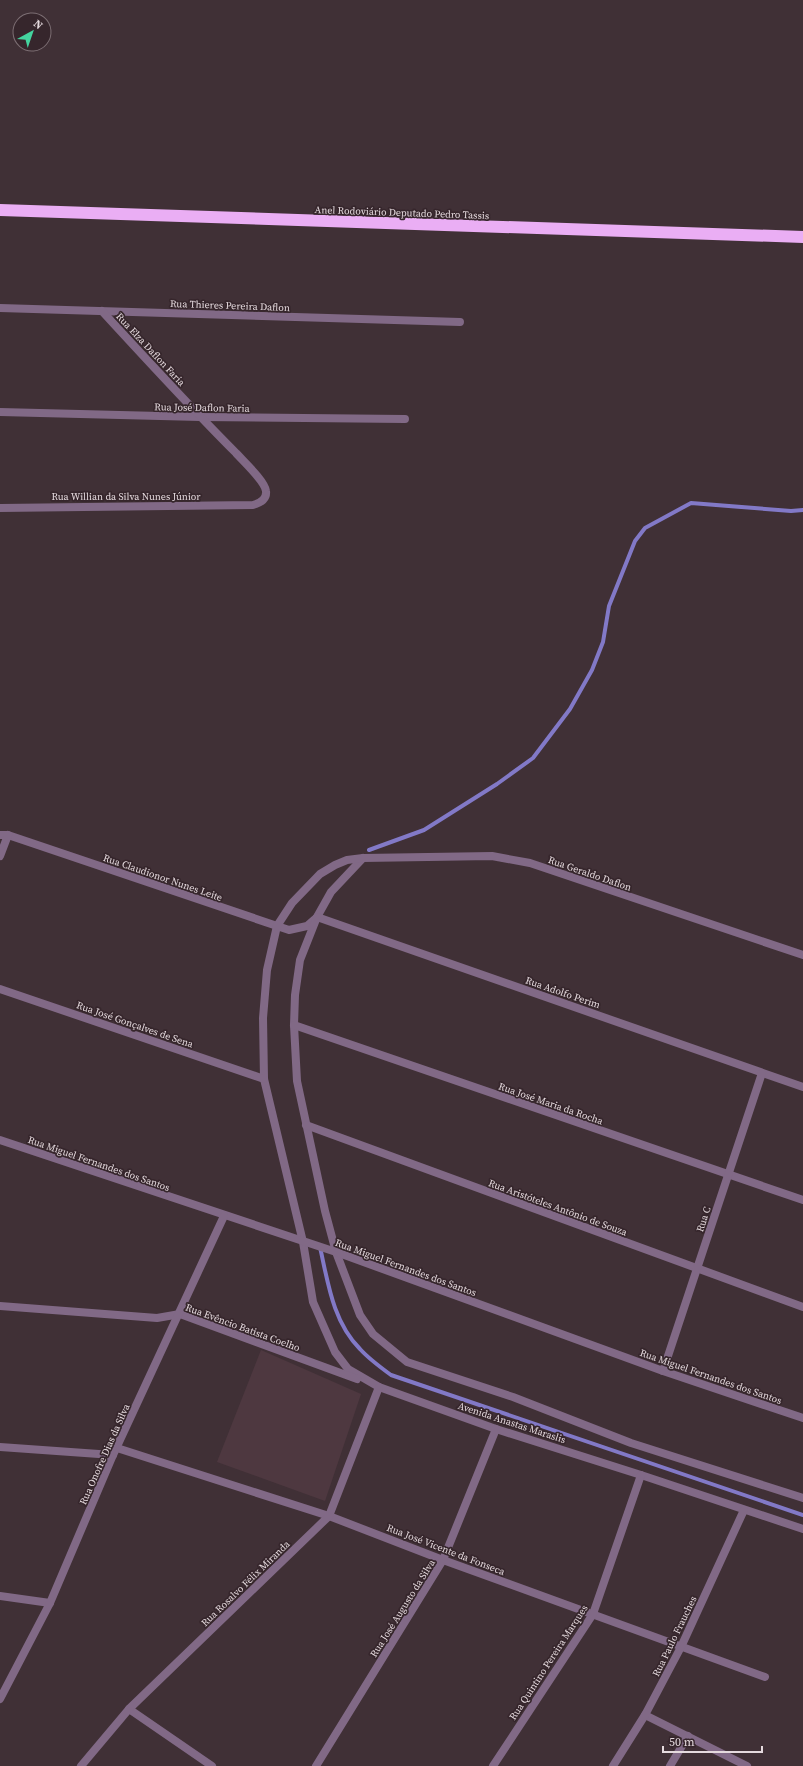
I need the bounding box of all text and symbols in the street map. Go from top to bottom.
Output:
north arrow [12,12,52,52]
text: N [30,16,46,33]
street label: Anel Rodoviário Deputado Pedro Tassis [315,203,489,222]
street label: Rua Thieres Pereira Daflon [170,297,290,314]
street label: Rua Elza Daflon Faria [113,310,189,389]
street label: Rua José Daflon Faria [154,400,251,415]
street label: Rua Willian da Silva Nunes Júnior [51,490,201,503]
street label: Rua Claudionor Nunes Leite [102,851,224,904]
street label: Rua Geraldo Daflon [547,853,633,894]
street label: Rua Adolfo Perim [524,974,602,1011]
street label: Rua José Gonçalves de Sena [75,998,196,1051]
street label: Rua José Maria da Rocha [497,1079,606,1128]
street label: Rua Miguel Fernandes dos Santos [26,1133,172,1194]
street label: Rua Aristóteles Antônio de Souza [487,1176,630,1239]
street label: Rua C [693,1205,714,1234]
street label: Rua Miguel Fernandes dos Santos [333,1236,478,1299]
street label: Rua Evêncio Batista Coelho [184,1301,302,1354]
street label: Rua Miguel Fernandes dos Santos [638,1346,784,1407]
street label: Avenida Anastas Maraslis [456,1399,567,1446]
street label: Rua Onofre Dias da Silva [76,1401,133,1507]
street label: Rua José Vicente da Fonseca [385,1521,508,1578]
street label: Rua Rosalvo Félix Miranda [198,1537,293,1629]
street label: Rua José Augusto da Silva [367,1556,438,1660]
street label: Rua Paulo Frauches [649,1594,700,1679]
street label: Rua Quintino Pereira Marques [506,1602,591,1722]
scale bar [663,1728,762,1754]
text: 50 m [669,1734,695,1750]

